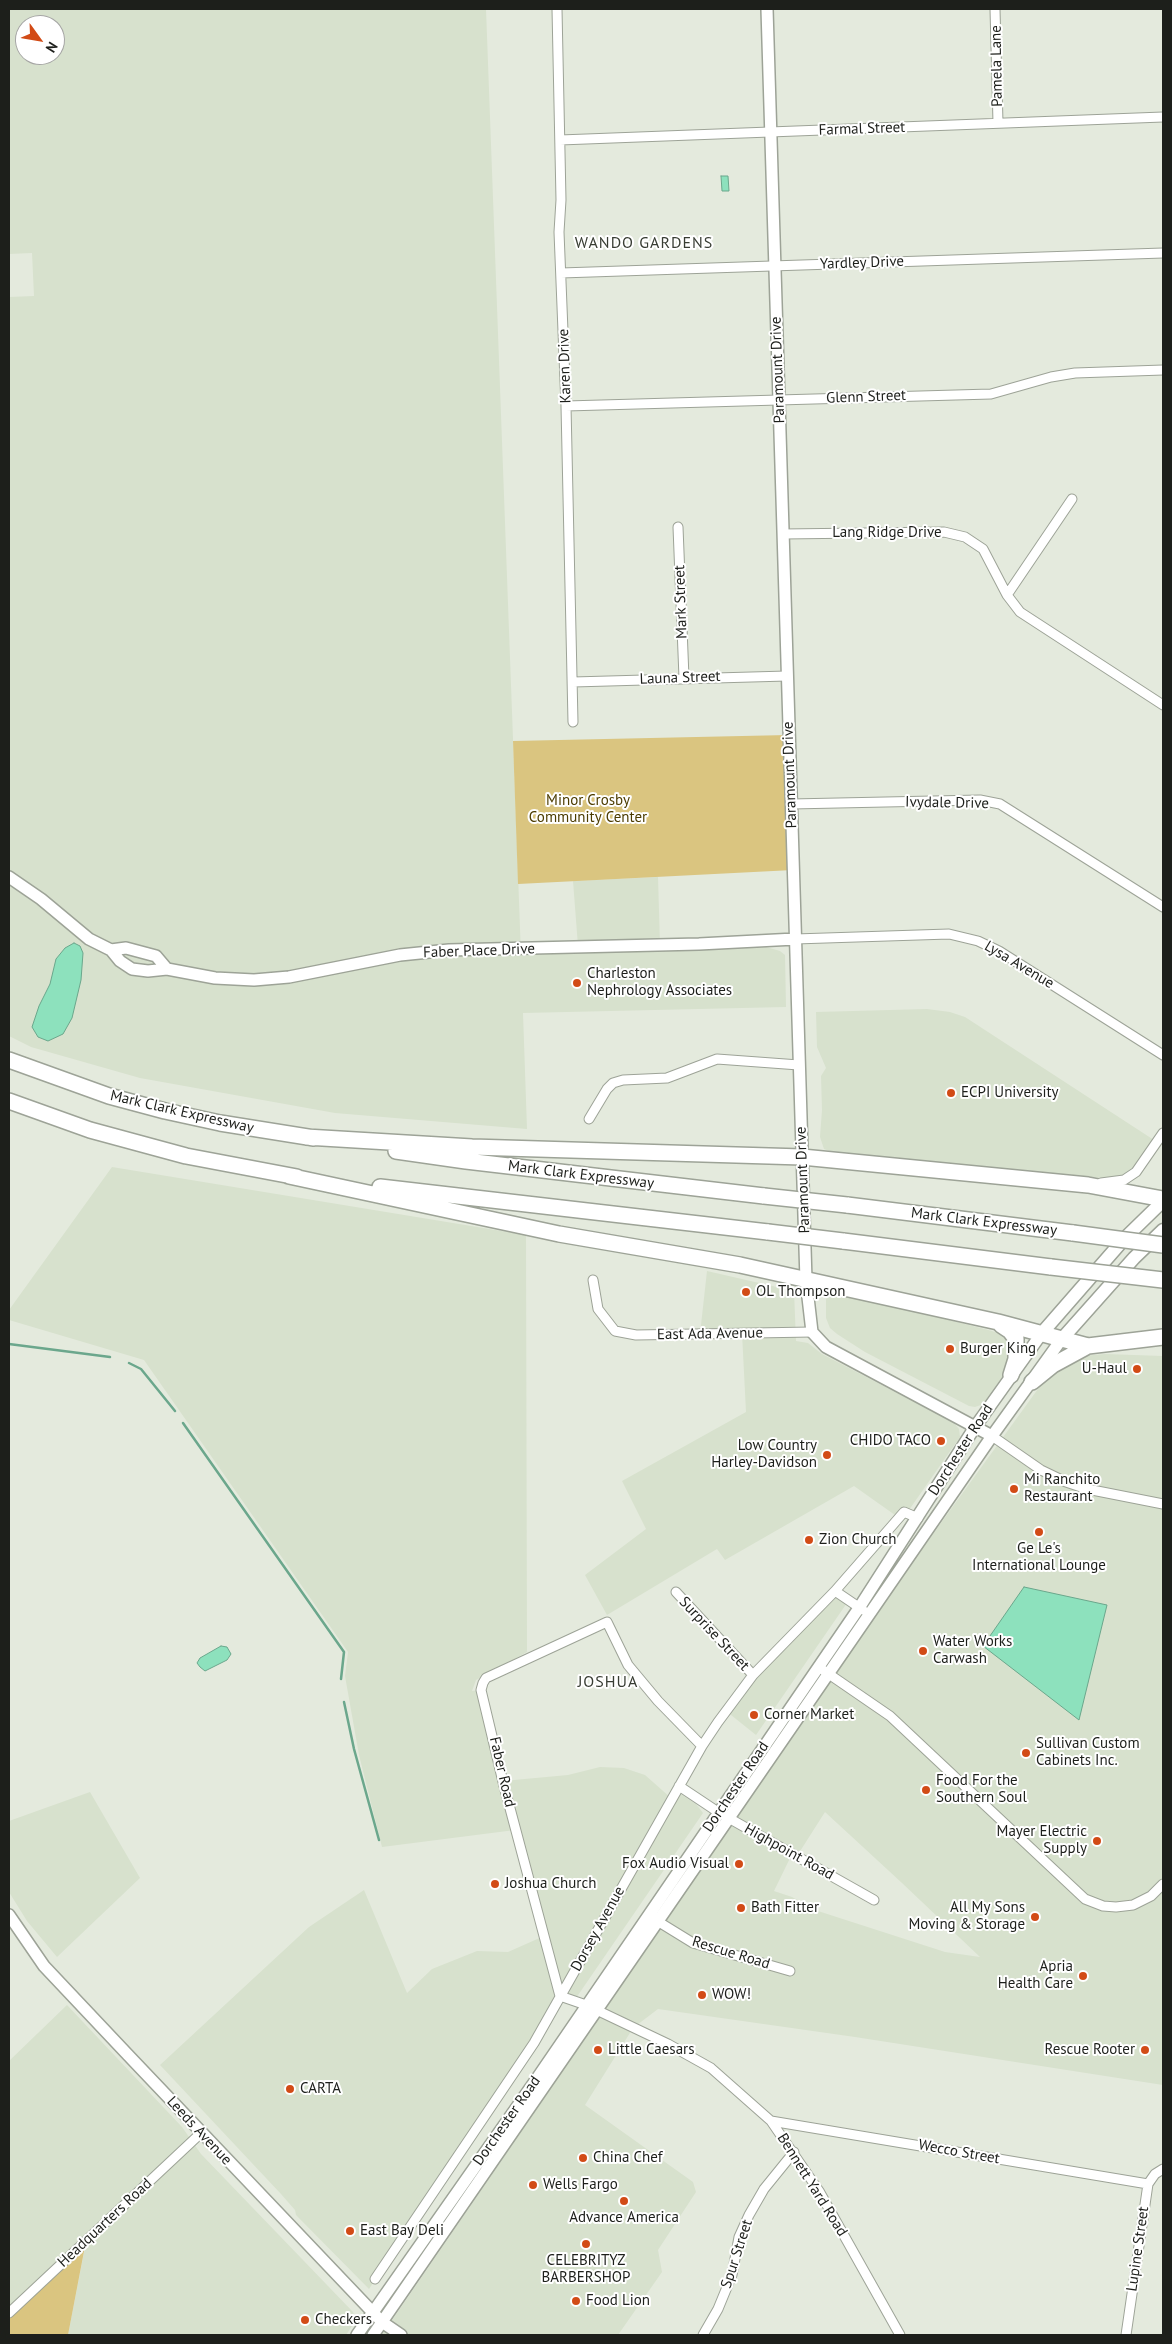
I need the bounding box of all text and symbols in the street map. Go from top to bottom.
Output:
north arrow [15,15,65,65]
street label: Pamela Lane [987,25,1007,107]
text: N [42,39,62,56]
street label: Farmal Street [818,118,906,140]
district label: WANDO GARDENS [573,233,715,253]
street label: Yardley Drive [820,253,904,273]
street label: Paramount Drive [767,316,789,424]
street label: Karen Drive [555,328,575,404]
street label: Glenn Street [826,387,906,407]
street label: Lang Ridge Drive [832,524,942,542]
street label: Mark Street [671,565,691,639]
street label: Launa Street [639,668,721,688]
street label: Paramount Drive [779,721,801,829]
park label: Minor Crosby Community Center [529,792,647,827]
street label: Ivydale Drive [905,793,989,813]
street label: Lysa Avenue [981,937,1057,993]
street label: Faber Place Drive [423,940,535,962]
place label: Charleston Nephrology Associates [587,965,732,1000]
marker: Charleston Nephrology Associates [571,977,583,989]
place label: ECPI University [961,1084,1059,1102]
street label: Mark Clark Expressway [108,1087,256,1137]
marker: ECPI University [945,1087,957,1099]
street label: Paramount Drive [792,1126,814,1234]
street label: Mark Clark Expressway [507,1157,655,1193]
street label: Mark Clark Expressway [910,1204,1058,1240]
place label: OL Thompson [756,1283,845,1301]
marker: OL Thompson [740,1286,752,1298]
street label: East Ada Avenue [657,1324,763,1344]
place label: Burger King [960,1340,1036,1358]
marker: Burger King [944,1343,956,1355]
place label: U-Haul [1082,1360,1127,1378]
marker: U-Haul [1131,1363,1143,1375]
street label: Dorchester Road [925,1401,997,1499]
place label: CHIDO TACO [850,1432,931,1450]
marker: CHIDO TACO [935,1435,947,1447]
place label: Low Country Harley-Davidson [711,1437,817,1472]
marker: Low Country Harley-Davidson [821,1449,833,1461]
place label: Mi Ranchito Restaurant [1024,1471,1100,1506]
marker: Mi Ranchito Restaurant [1008,1483,1020,1495]
marker: Ge Le's International Lounge [1033,1526,1045,1538]
place label: Zion Church [819,1531,896,1549]
marker: Zion Church [803,1534,815,1546]
place label: Ge Le's International Lounge [972,1540,1106,1575]
street label: Surprise Street [675,1593,753,1675]
place label: Water Works Carwash [933,1633,1012,1668]
marker: Water Works Carwash [917,1645,929,1657]
district label: JOSHUA [577,1672,639,1692]
place label: Corner Market [764,1706,854,1724]
marker: Corner Market [748,1709,760,1721]
street label: Faber Road [485,1735,519,1809]
place label: Sullivan Custom Cabinets Inc. [1036,1735,1140,1770]
street label: Dorchester Road [699,1738,773,1836]
marker: Sullivan Custom Cabinets Inc. [1020,1747,1032,1759]
place label: Food For the Southern Soul [936,1772,1027,1807]
marker: Food For the Southern Soul [920,1784,932,1796]
street label: Highpoint Road [741,1820,837,1884]
place label: Mayer Electric Supply [997,1823,1087,1858]
marker: Mayer Electric Supply [1091,1835,1103,1847]
place label: Fox Audio Visual [622,1855,729,1873]
marker: Fox Audio Visual [733,1858,745,1870]
place label: Joshua Church [505,1875,596,1893]
marker: Joshua Church [489,1878,501,1890]
street label: Dorsey Avenue [567,1883,629,1975]
place label: Bath Fitter [751,1899,819,1917]
place label: All My Sons Moving & Storage [908,1899,1025,1934]
marker: Bath Fitter [735,1902,747,1914]
marker: All My Sons Moving & Storage [1029,1911,1041,1923]
street label: Rescue Road [690,1933,772,1973]
place label: Apria Health Care [998,1958,1073,1993]
marker: Apria Health Care [1077,1970,1089,1982]
place label: WOW! [712,1986,751,2004]
marker: WOW! [696,1989,708,2001]
place label: Little Caesars [608,2041,694,2059]
place label: Rescue Rooter [1044,2041,1135,2059]
marker: Little Caesars [592,2044,604,2056]
marker: Rescue Rooter [1139,2044,1151,2056]
street label: Dorchester Road [469,2073,545,2169]
place label: CARTA [300,2080,341,2098]
marker: CARTA [284,2083,296,2095]
street label: Leeds Avenue [163,2093,235,2169]
street label: Bennett Yard Road [773,2130,851,2240]
street label: Wecco Street [917,2136,1001,2168]
place label: China Chef [593,2149,663,2167]
marker: China Chef [577,2152,589,2164]
street label: Headquarters Road [54,2175,156,2271]
place label: Wells Fargo [543,2176,618,2194]
marker: Wells Fargo [527,2179,539,2191]
marker: Advance America [618,2195,630,2207]
street label: Lupine Street [1123,2205,1153,2293]
place label: Advance America [569,2209,679,2227]
street label: Spur Street [717,2217,757,2291]
place label: East Bay Deli [360,2222,444,2240]
marker: East Bay Deli [344,2225,356,2237]
marker: CELEBRITYZ BARBERSHOP [580,2238,592,2250]
place label: CELEBRITYZ BARBERSHOP [542,2252,630,2287]
place label: Food Lion [586,2292,650,2310]
marker: Food Lion [570,2295,582,2307]
place label: Checkers [315,2311,372,2329]
marker: Checkers [299,2314,311,2326]

